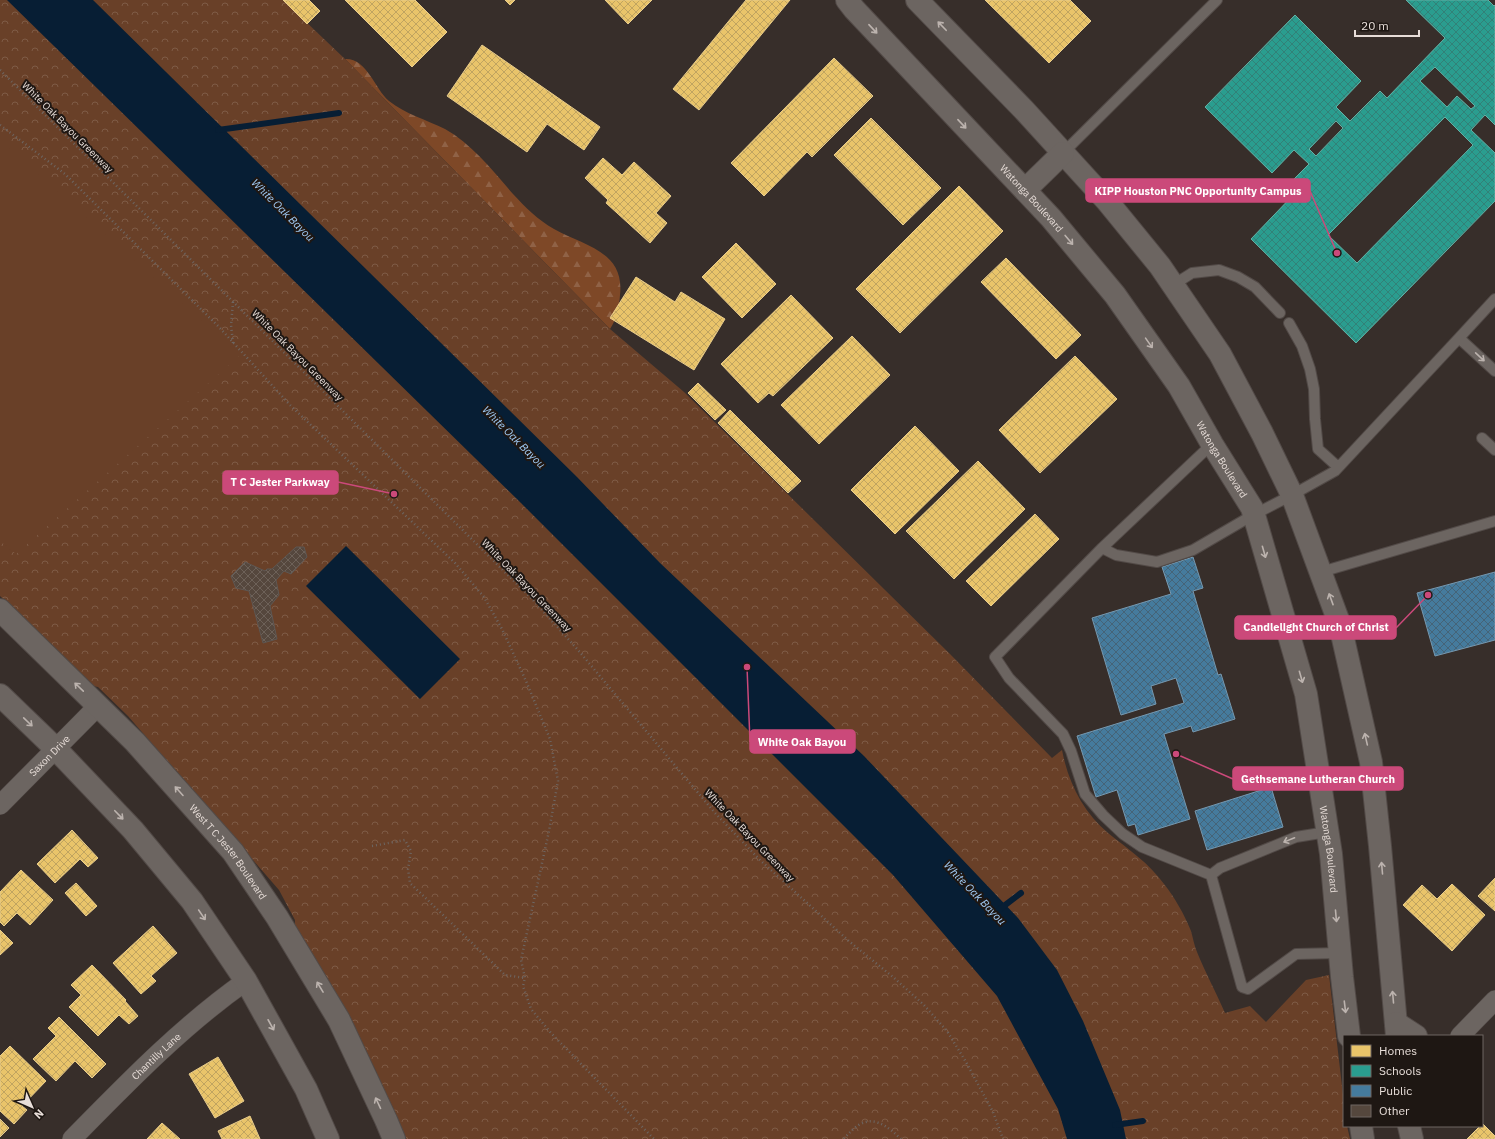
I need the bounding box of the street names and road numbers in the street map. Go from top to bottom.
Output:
street label: White Oak Bayou Greenway [19,79,116,176]
street label: Watonga Boulevard [997,162,1066,235]
street label: White Oak Bayou Greenway [249,307,346,404]
street label: Watonga Boulevard [1193,419,1250,500]
street label: White Oak Bayou Greenway [479,536,574,634]
street label: Saxon Drive [26,732,73,779]
street label: White Oak Bayou Greenway [702,786,797,884]
street label: West T C Jester Boulevard [187,802,269,902]
street label: Watonga Boulevard [1317,805,1340,893]
street label: Chantilly Lane [129,1030,184,1083]

